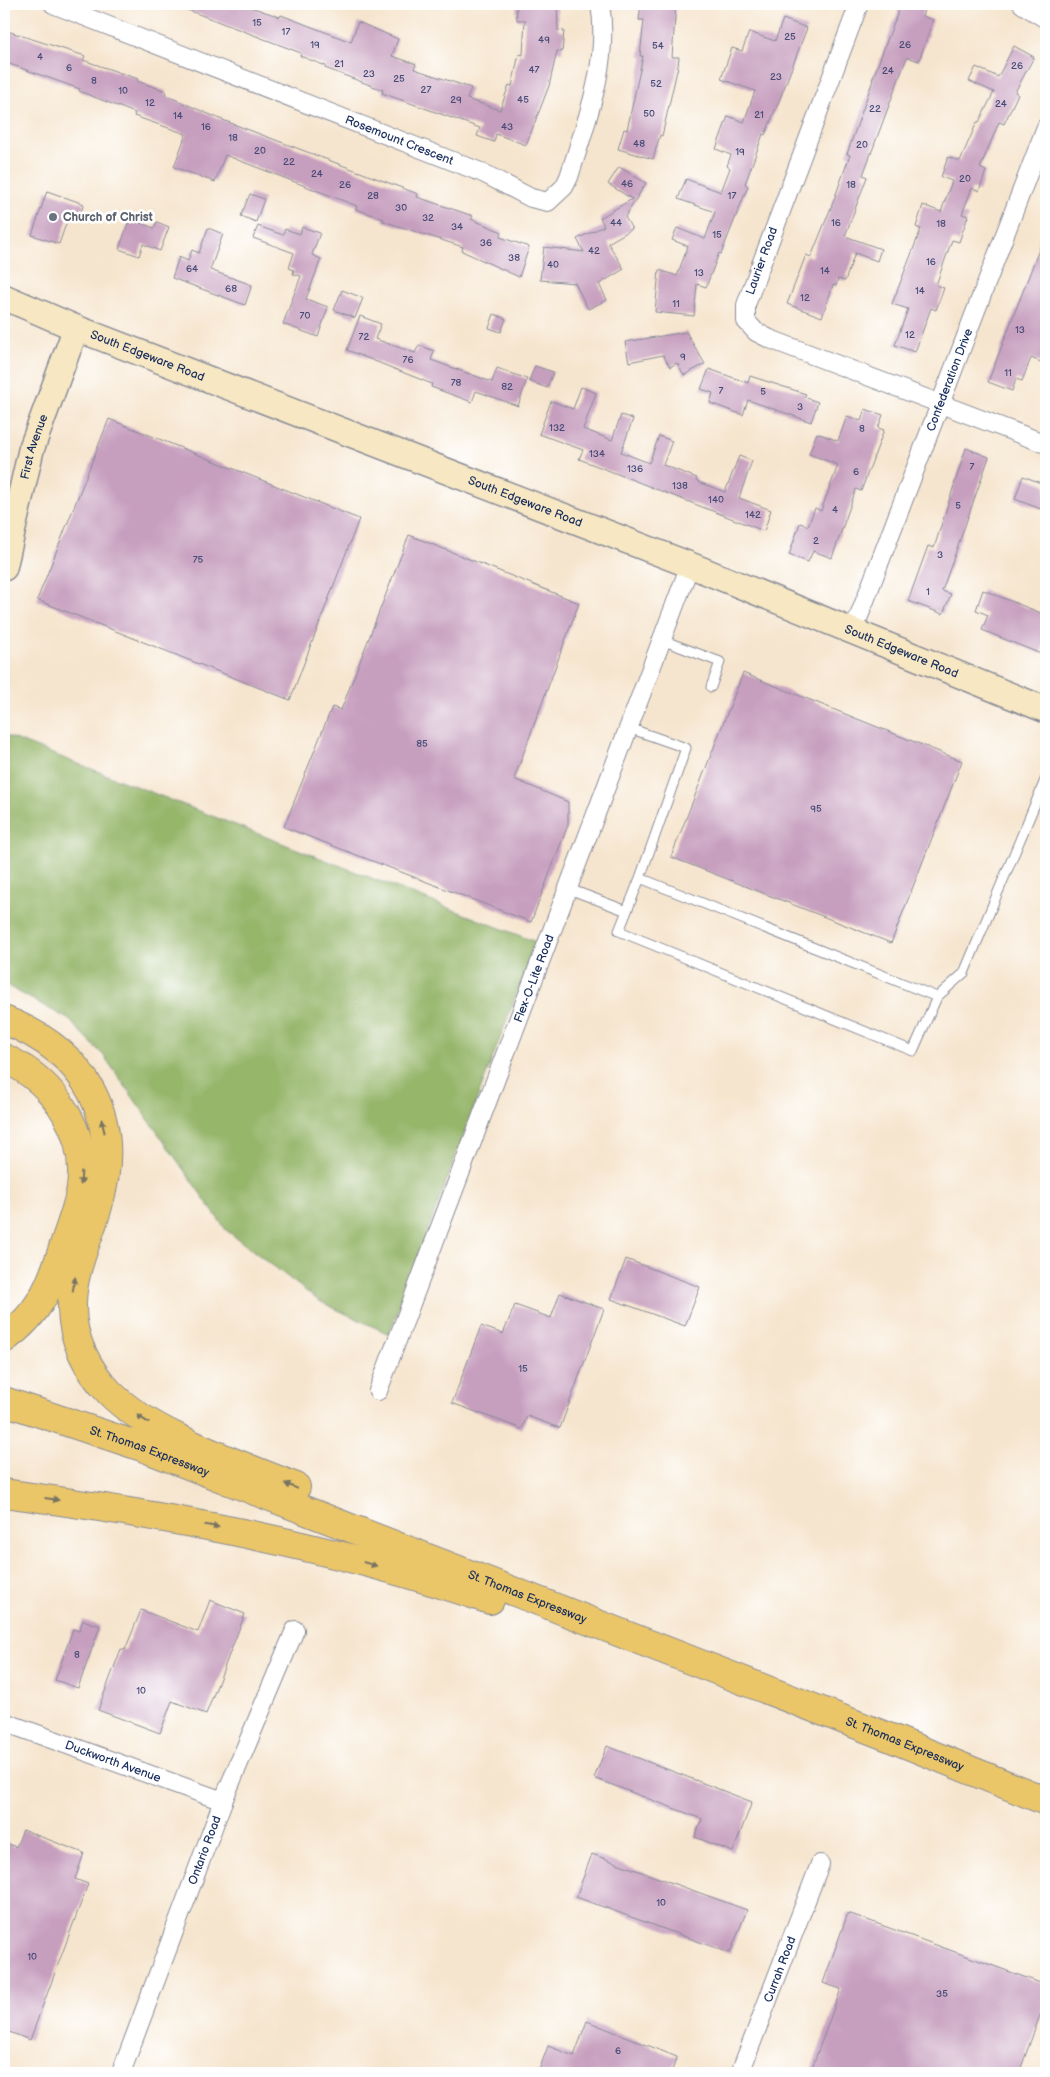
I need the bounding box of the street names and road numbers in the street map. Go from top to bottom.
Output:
street label: Rosemount Crescent [343,112,456,168]
street label: Laurier Road [743,225,781,297]
street label: Confederation Drive [923,326,976,433]
street label: South Edgeware Road [88,327,207,384]
street label: First Avenue [17,412,51,481]
street label: South Edgeware Road [466,473,585,530]
street label: South Edgeware Road [843,621,961,681]
street label: Flex-O-Lite Road [510,932,557,1025]
street label: St. Thomas Expressway [88,1423,212,1480]
street label: St. Thomas Expressway [466,1567,590,1627]
street label: St. Thomas Expressway [843,1714,967,1775]
street label: Duckworth Avenue [63,1737,163,1786]
street label: Ontario Road [185,1814,224,1887]
street label: Currah Road [760,1934,799,2004]

